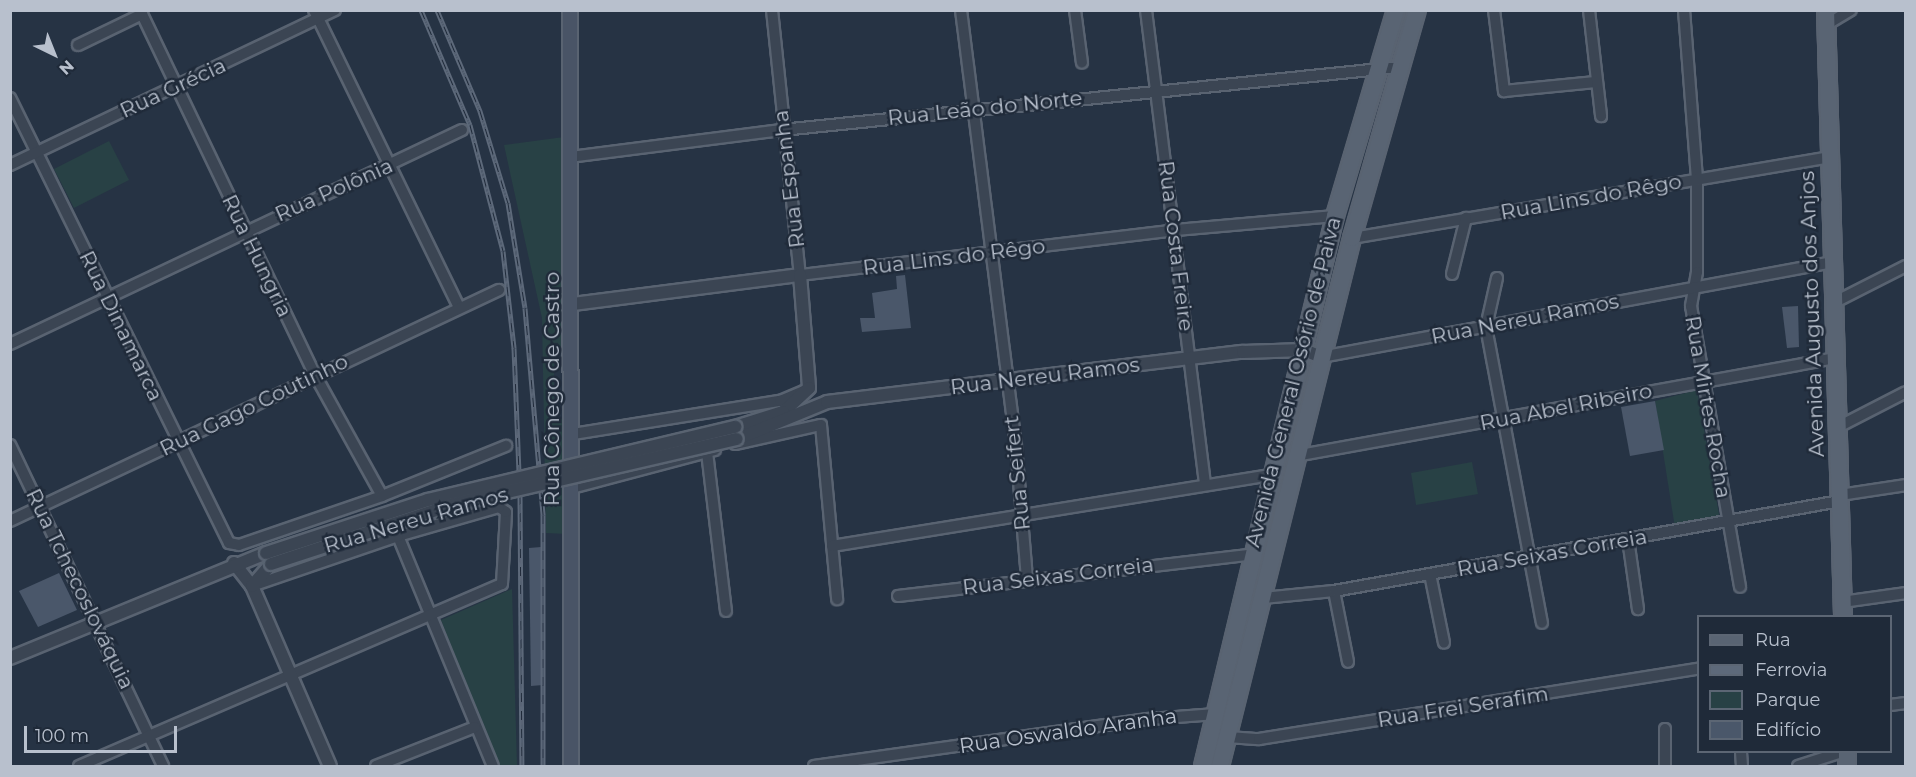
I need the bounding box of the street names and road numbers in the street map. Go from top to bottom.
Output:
street label: Rua Grécia [116,53,230,123]
street label: Rua Leão do Norte [886,85,1084,131]
street label: Rua Espanha [768,109,810,249]
street label: Rua Polônia [271,153,397,227]
street label: Rua Costa Freire [1153,159,1199,333]
street label: Rua Lins do Rêgo [1498,169,1684,225]
street label: Avenida Augusto dos Anjos [1794,170,1830,458]
street label: Rua Hungria [216,191,298,321]
street label: Avenida General Osório de Paiva [1240,214,1346,550]
street label: Rua Lins do Rêgo [861,233,1047,281]
street label: Rua Dinamarca [74,247,168,405]
street label: Rua Cônego de Castro [539,272,565,506]
street label: Rua Nereu Ramos [1429,288,1621,350]
street label: Rua Mirtes Rocha [1680,314,1736,500]
street label: Rua Gago Coutinho [156,348,352,462]
street label: Rua Nereu Ramos [949,352,1141,400]
street label: Rua Abel Ribeiro [1478,378,1654,436]
street label: Rua Seifert [998,414,1036,532]
street label: Rua Nereu Ramos [321,482,511,558]
street label: Rua Tchecoslováquia [20,485,140,693]
street label: Rua Seixas Correia [1455,524,1649,582]
street label: Rua Seixas Correia [961,552,1155,600]
street label: Rua Frei Serafim [1376,681,1550,733]
street label: Rua Oswaldo Aranha [957,703,1179,759]

